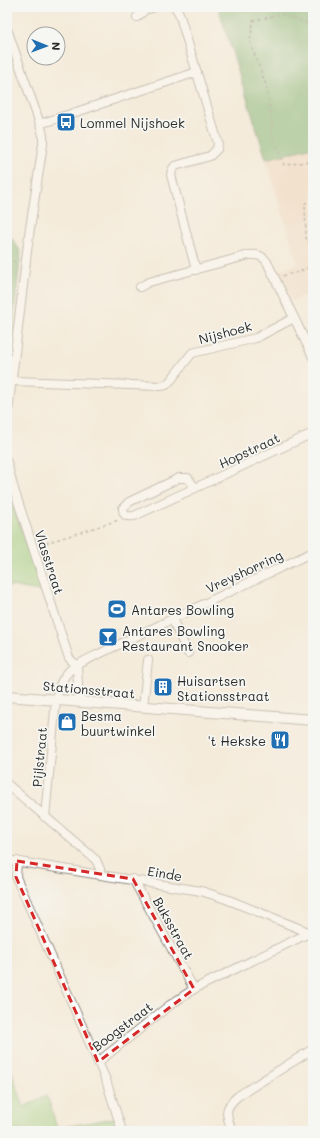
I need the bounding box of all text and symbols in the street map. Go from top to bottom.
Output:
north arrow [26,26,66,66]
text: N [49,42,64,50]
bus stop icon: Lommel Nijshoek [55,111,77,133]
place label: Lommel Nijshoek [80,114,185,131]
street label: Nijshoek [197,317,253,347]
street label: Hopstraat [216,428,283,472]
street label: Vlasstraat [32,528,68,597]
street label: Vreyshorring [203,546,285,596]
sports icon: Antares Bowling [106,598,128,620]
place label: Antares Bowling [131,601,234,618]
place label: Antares Bowling Restaurant Snooker [122,622,249,654]
bar icon: Antares Bowling Restaurant Snooker [97,626,119,648]
place label: Huisartsen Stationsstraat [177,672,270,704]
street label: Stationsstraat [42,676,136,702]
building icon: Huisartsen Stationsstraat [152,676,174,698]
place label: Besma buurtwinkel [81,707,155,739]
shop icon: Besma buurtwinkel [56,711,78,733]
street label: Pijlstraat [28,726,50,788]
restaurant icon: 't Hekske [269,729,291,751]
place label: 't Hekske [208,732,266,749]
street label: Einde [146,862,184,884]
street label: Buksstraat [150,894,198,962]
street label: Boogstraat [88,998,156,1054]

